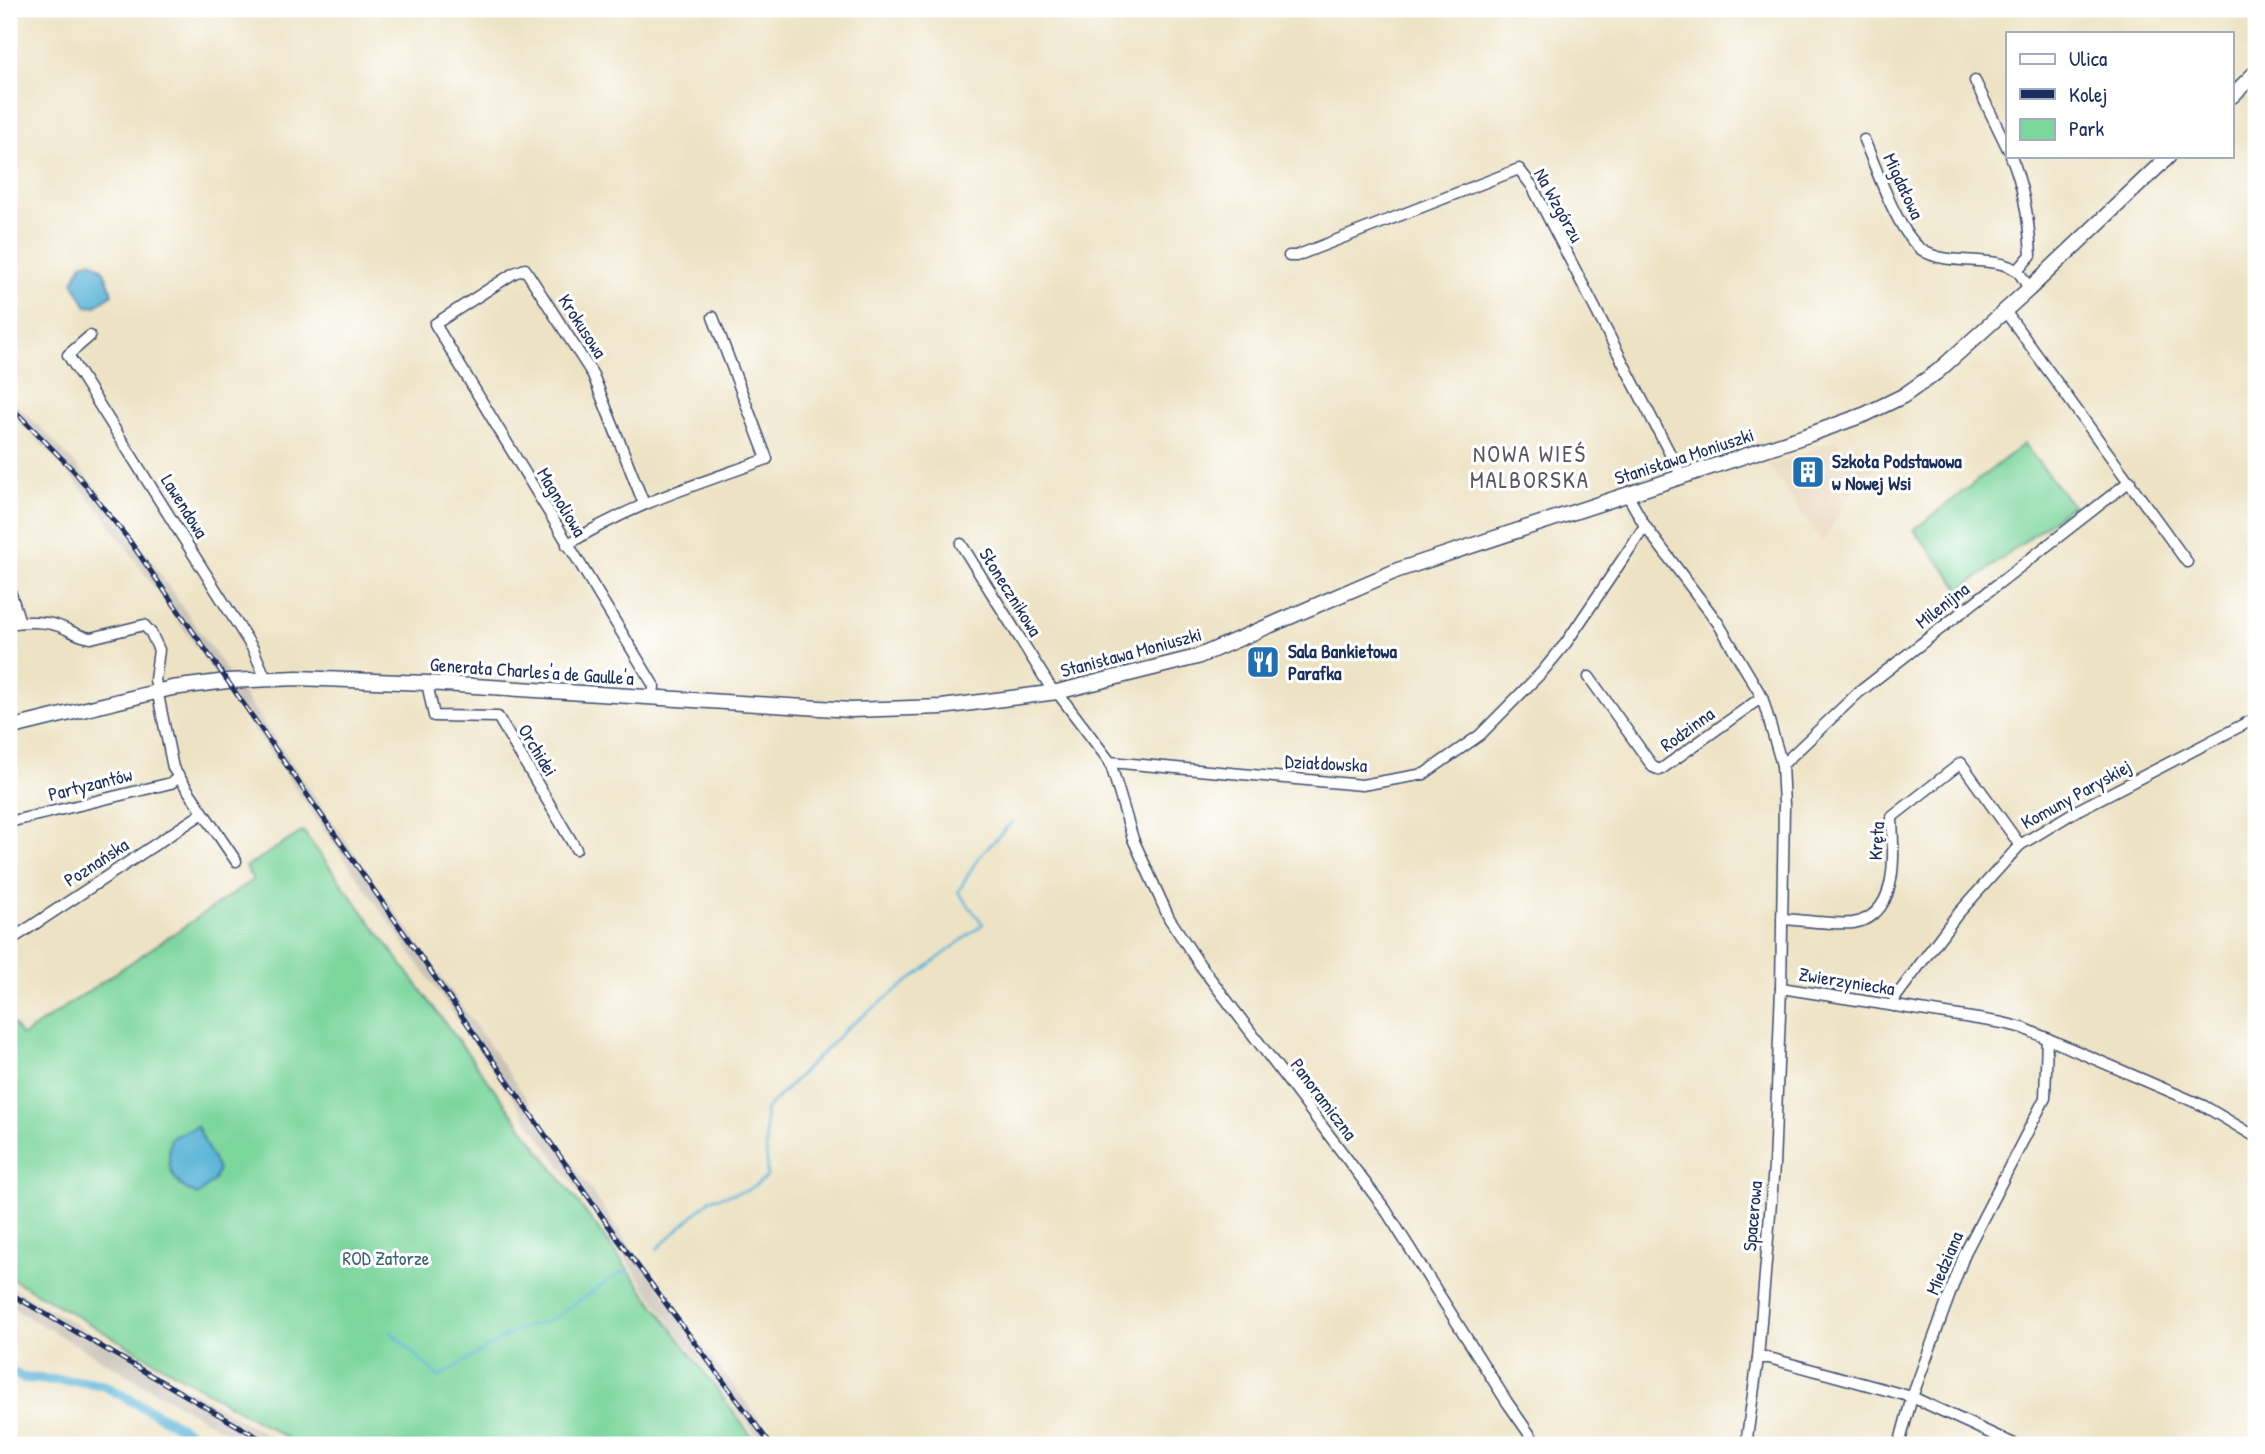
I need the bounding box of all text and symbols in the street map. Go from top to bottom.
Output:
legend [2006,32,2234,158]
text: Ulica [2069,44,2107,73]
text: Kolej [2069,80,2107,109]
text: Park [2069,114,2104,143]
street label: Migdałowa [1877,149,1931,224]
street label: Na Wzgórzu [1528,163,1590,247]
street label: Krokusowa [553,289,614,364]
street label: Stanisława Moniuszki [1611,421,1757,491]
district label: NOWA WIEŚ MALBORSKA [1470,438,1590,495]
place label: Szkoła Podstawowa w Nowej Wsi [1832,448,1962,496]
building icon: Szkoła Podstawowa w Nowej Wsi [1789,453,1827,491]
street label: Magnoliowa [531,462,593,542]
street label: Lawendowa [155,469,215,543]
street label: Słonecznikowa [974,543,1049,642]
street label: Milenijna [1910,575,1975,634]
street label: Stanisława Moniuszki [1058,621,1204,683]
place label: Sala Bankietowa Parafka [1288,638,1397,686]
restaurant icon: Sala Bankietowa Parafka [1244,643,1282,681]
street label: Generała Charles'a de Gaulle'a [429,651,635,691]
street label: Rodzinna [1655,700,1720,757]
street label: Orchidei [512,719,564,781]
street label: Działdowska [1284,748,1368,778]
street label: Komuny Paryskiej [2016,753,2136,835]
street label: Partyzantów [45,761,135,807]
street label: Kręta [1862,820,1890,861]
street label: Poznańska [59,831,134,893]
street label: Zwierzyniecka [1797,961,1897,1002]
street label: Panoramiczna [1285,1053,1364,1146]
street label: Spacerowa [1736,1179,1768,1252]
street label: Miedziana [1919,1227,1969,1299]
park label: ROD Zatorze [343,1245,430,1271]

